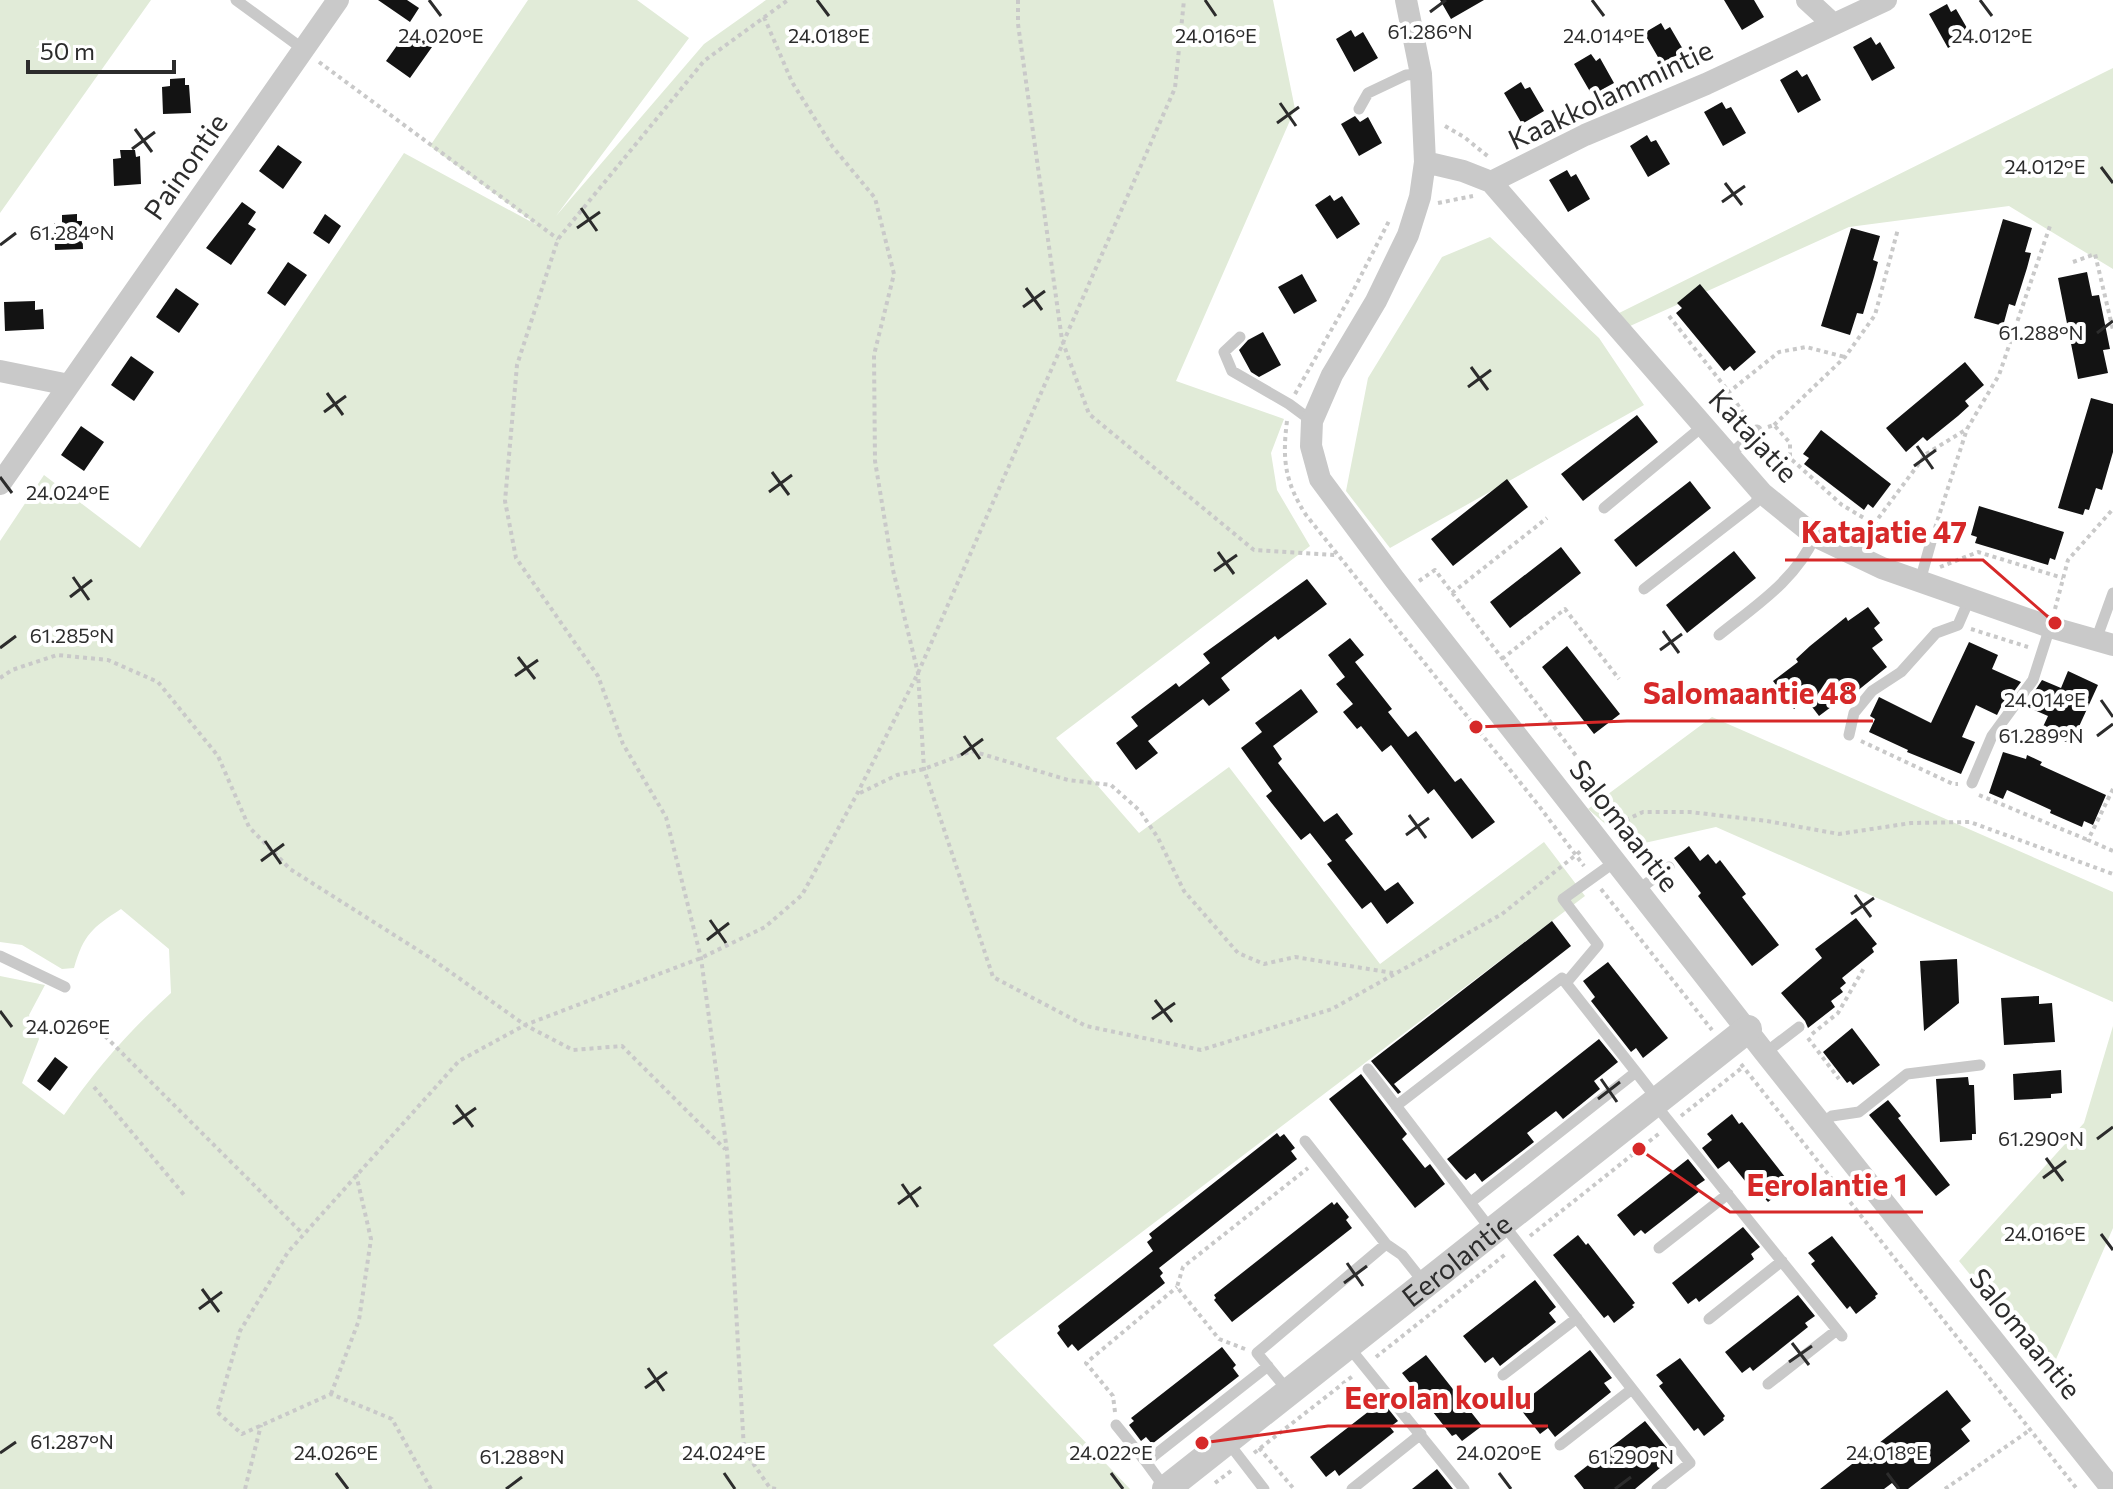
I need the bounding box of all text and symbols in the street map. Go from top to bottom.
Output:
text: 61.286°N [1387,19,1473,43]
text: 24.020°E [398,23,484,47]
text: 24.018°E [788,23,870,47]
text: 24.016°E [1175,23,1257,47]
text: 24.014°E [1563,23,1645,47]
text: 24.012°E [1951,23,2033,47]
scale bar [28,24,174,74]
street label: Kaakkolammintie [1502,32,1718,156]
text: 50 m [40,36,95,65]
street label: Painontie [136,106,234,226]
text: 24.012°E [2004,154,2086,178]
text: 61.284°N [29,220,115,244]
text: 61.288°N [1998,320,2084,344]
street label: Katajatie [1702,381,1806,489]
text: 24.024°E [26,480,110,504]
callout: Katajatie 47 [1785,506,1983,560]
text: Katajatie 47 [1801,512,1967,549]
text: 61.285°N [30,623,114,647]
callout: Salomaantie 48 [1627,667,1873,721]
text: Salomaantie 48 [1643,673,1857,710]
text: 24.014°E [2004,687,2086,711]
text: 61.289°N [1998,723,2084,747]
street label: Salomaantie [1563,752,1687,898]
text: 24.026°E [26,1014,110,1038]
text: 61.290°N [1998,1126,2084,1150]
callout: Eerolantie 1 [1730,1158,1923,1212]
text: Eerolantie 1 [1746,1165,1908,1202]
street label: Eerolantie [1395,1206,1518,1313]
text: 24.016°E [2004,1221,2086,1245]
street label: Salomaantie [1963,1261,2089,1405]
callout: Eerolan koulu [1328,1372,1548,1426]
text: Eerolan koulu [1344,1378,1532,1415]
text: 61.287°N [30,1429,114,1453]
text: 24.026°E [294,1440,378,1464]
text: 24.024°E [682,1440,766,1464]
text: 24.022°E [1069,1440,1153,1464]
text: 24.020°E [1456,1440,1542,1464]
text: 24.018°E [1846,1440,1928,1464]
text: 61.288°N [479,1444,565,1468]
text: 61.290°N [1588,1444,1674,1468]

